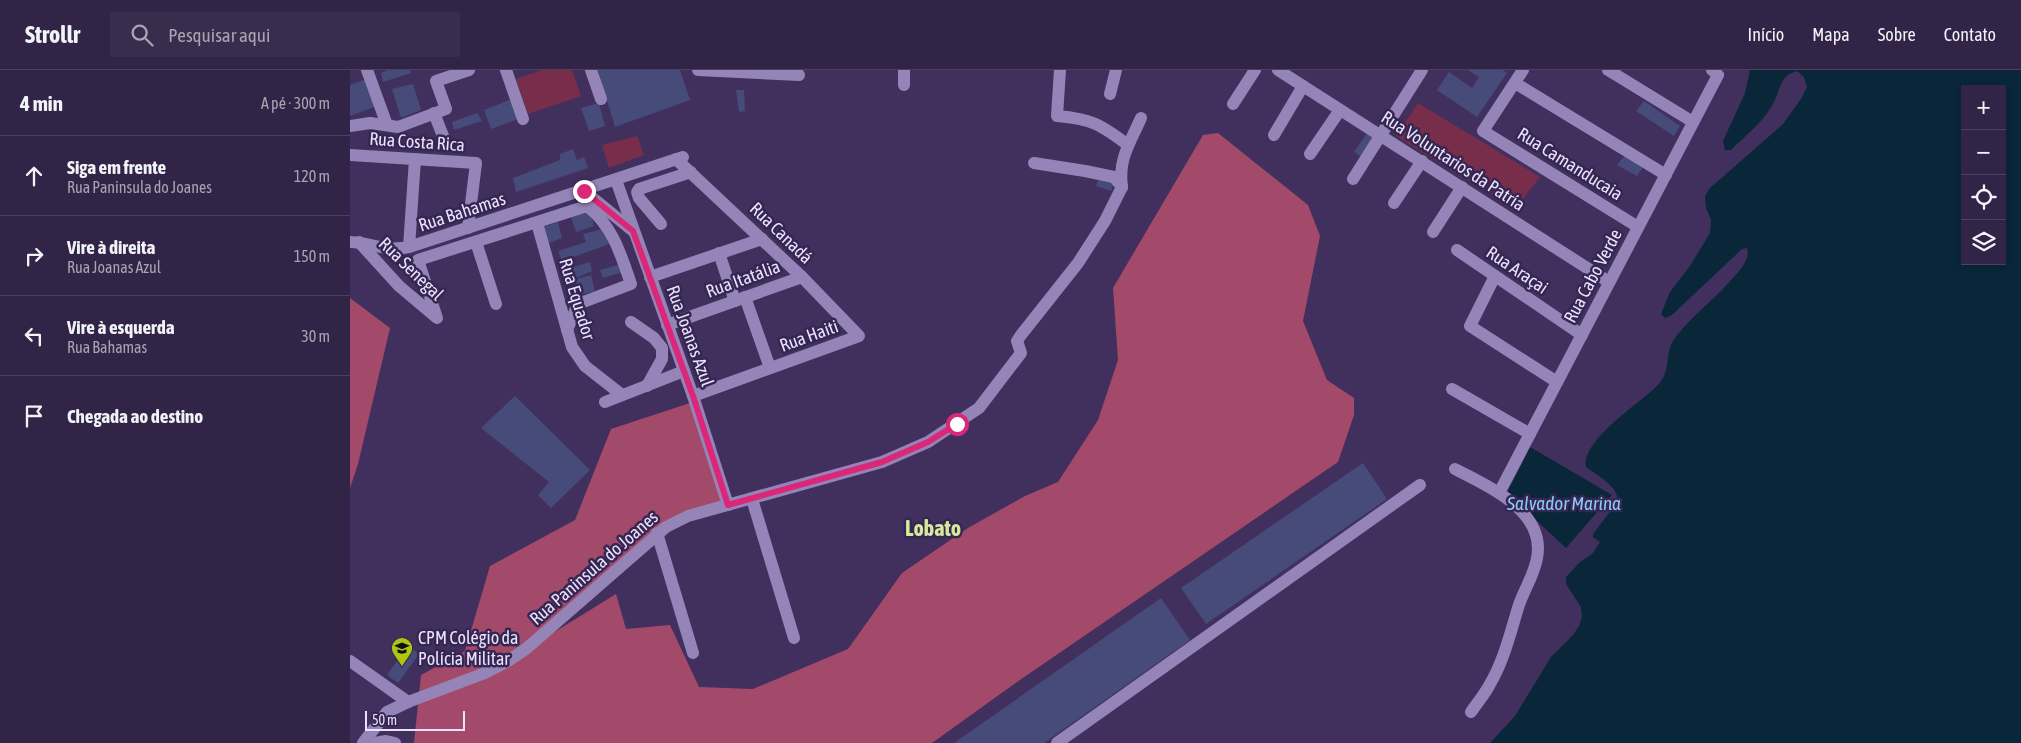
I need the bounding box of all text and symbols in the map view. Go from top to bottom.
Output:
search box [110,12,460,57]
text: Strollr [25,21,80,48]
icon: search [128,21,156,49]
text: Pesquisar aqui [168,24,270,46]
text: Início [1748,24,1784,45]
text: Mapa [1812,24,1850,45]
text: Sobre [1878,24,1916,45]
text: Contato [1944,24,1996,45]
map controls [1961,85,2006,265]
button: + [1961,85,2006,130]
text: 4 min [20,91,63,115]
text: A pé · 300 m [261,94,330,112]
street label: Rua Voluntarios da Patría [1378,106,1529,215]
street label: Rua Camanducaia [1514,123,1627,204]
street label: Rua Costa Rica [369,128,465,155]
button: − [1961,130,2006,175]
text: Siga em frente [67,156,166,178]
icon: ahead [20,162,48,190]
text: 120 m [294,167,330,185]
button: locate [1961,175,2006,220]
text: Rua Paninsula do Joanes [67,178,212,196]
route end [573,180,596,203]
street label: Rua Bahamas [416,188,508,235]
street label: Rua Canadá [746,198,817,268]
button: layers [1961,220,2006,265]
street label: Rua Cabo Verde [1559,225,1626,326]
street label: Rua Senegal [375,233,448,305]
text: Vire à direita [67,236,155,258]
street label: Rua Araçai [1482,241,1552,298]
icon: right [20,242,48,270]
text: 150 m [294,247,330,265]
street label: Rua Itatália [703,255,783,302]
street label: Rua Equador [555,256,600,343]
text: Rua Joanas Azul [67,258,161,276]
street label: Rua Joanas Azul [663,283,719,389]
street label: Rua Haiti [777,315,841,356]
text: Vire à esquerda [67,316,175,338]
icon: left [20,322,48,350]
text: 30 m [301,327,330,345]
text: Rua Bahamas [67,338,147,356]
icon: arrive [20,402,48,430]
text: Chegada ao destino [67,405,203,427]
route start [946,413,969,436]
water label: Salvador Marina [1506,492,1621,514]
street label: Rua Paninsula do Joanes [525,506,662,629]
district label: Lobato [905,515,961,541]
place label: CPM Colégio da Polícia Militar [418,627,518,669]
school or university icon: CPM Colégio da Polícia Militar [390,636,414,667]
scale bar [365,708,465,731]
text: 50 m [372,712,397,728]

